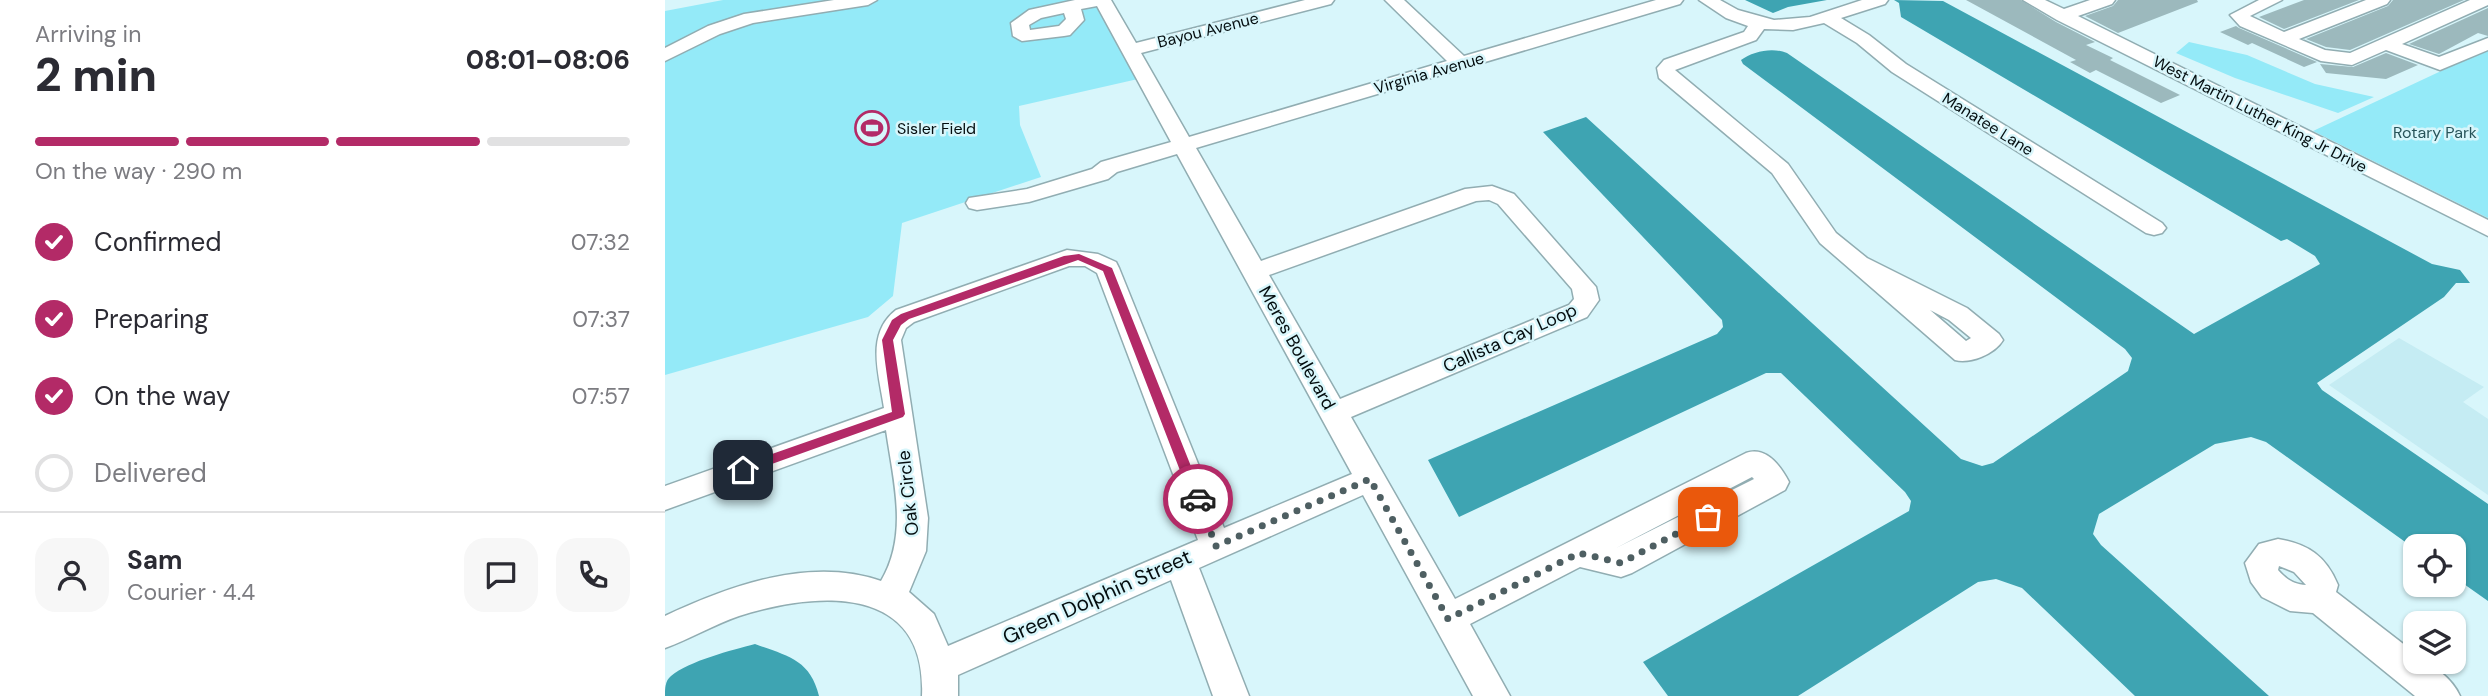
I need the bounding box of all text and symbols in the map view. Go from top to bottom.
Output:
street label: Bayou Avenue [1155,7,1261,53]
text: Arriving in [35,19,141,49]
text: 08:01–08:06 [466,43,630,77]
text: 2 min [35,45,157,105]
street label: Virginia Avenue [1372,47,1486,99]
street label: West Martin Luther King Jr Drive [2149,51,2371,177]
street label: Manatee Lane [1938,88,2038,160]
sports icon: Sisler Field [853,109,891,147]
place label: Sisler Field [897,118,976,139]
park label: Rotary Park [2393,122,2477,143]
text: On the way · 290 m [35,156,242,186]
icon: check [35,223,73,261]
text: Confirmed [94,225,221,259]
text: 07:32 [571,227,630,257]
street label: Meres Boulevard [1253,282,1341,414]
street label: Callista Cay Loop [1439,298,1581,378]
icon: check [35,300,73,338]
text: Preparing [94,302,209,336]
text: 07:37 [572,304,630,334]
icon: check [35,377,73,415]
text: On the way [94,379,230,413]
text: 07:57 [572,381,630,411]
pin [713,440,773,500]
street label: Oak Circle [892,449,924,537]
icon: home [724,451,762,489]
text: Delivered [94,456,207,490]
courier [1163,464,1233,534]
icon: car [1179,480,1217,518]
pin [1678,487,1738,547]
icon: bag [1689,498,1727,536]
map controls [2403,534,2466,674]
button: locate [2403,534,2466,597]
button: person [35,538,109,612]
button: chat [464,538,538,612]
button: phone [556,538,630,612]
text: Sam [127,543,182,577]
street label: Green Dolphin Street [998,543,1196,651]
text: Courier · 4.4 [127,577,255,607]
button: layers [2403,611,2466,674]

